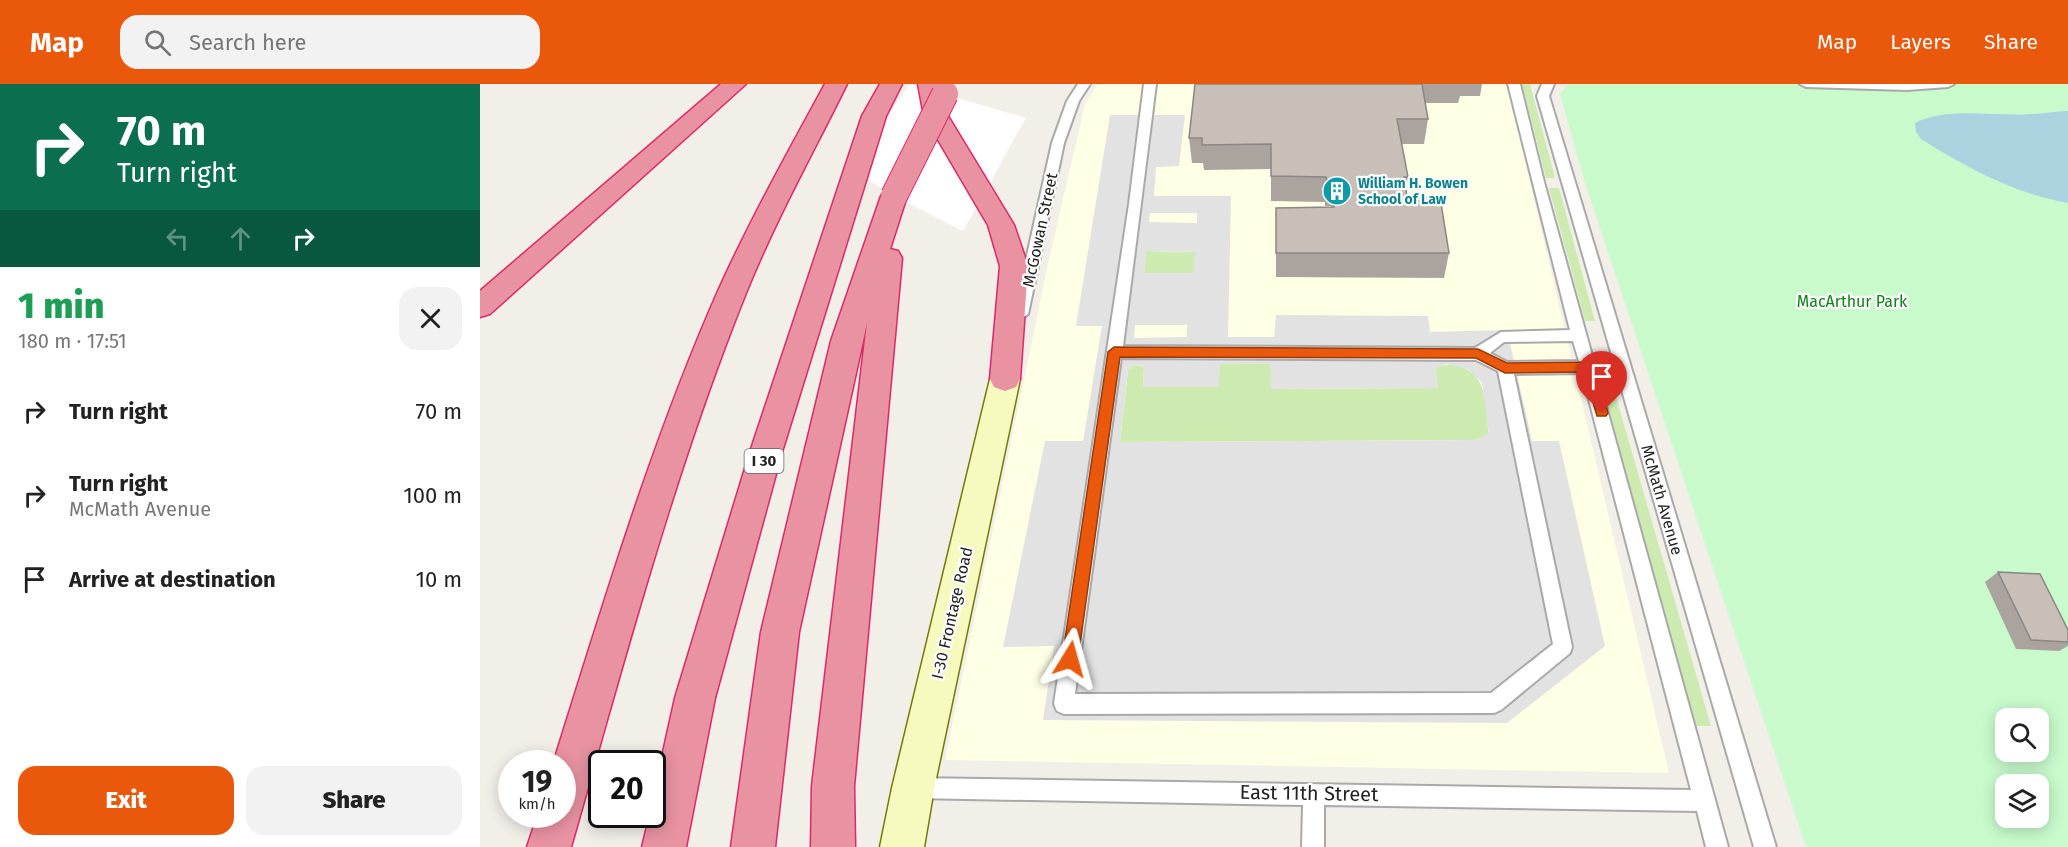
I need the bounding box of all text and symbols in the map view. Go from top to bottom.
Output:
search box [120,15,540,69]
text: Map [30,26,84,59]
icon: search [141,26,174,59]
text: Search here [189,29,307,56]
text: Map [1817,29,1857,55]
text: Layers [1890,29,1951,55]
text: Share [1984,29,2038,55]
text: 70 m [117,106,206,156]
icon: right [18,108,96,186]
text: Turn right [117,157,237,189]
street label: McGowan Street [1019,171,1061,289]
building icon: William H. Bowen School of Law [1321,175,1353,207]
place label: William H. Bowen School of Law [1358,175,1468,208]
icon: left [161,222,194,255]
icon: ahead [224,222,257,255]
icon: right [287,222,320,255]
text: 1 min [18,284,104,328]
button: close [399,287,462,350]
park label: MacArthur Park [1797,292,1908,311]
text: 180 m · 17:51 [18,329,127,353]
pin [1576,351,1627,413]
icon: arrive [1585,360,1618,393]
icon: right [18,395,51,428]
text: Turn right [69,398,168,425]
text: 70 m [416,398,462,425]
street label: McMath Avenue [1637,443,1687,557]
road number: I 30 [744,449,784,473]
text: Turn right [69,470,168,497]
icon: right [18,479,51,512]
text: 100 m [403,482,462,509]
text: McMath Avenue [69,497,211,521]
street label: I-30 Frontage Road [928,545,976,681]
icon: arrive [18,563,51,596]
text: Arrive at destination [69,566,276,593]
text: 10 m [416,566,462,593]
position arrow [1038,627,1102,691]
map controls [1995,708,2049,828]
button: search [1995,708,2049,762]
speed limit sign: 20 [588,750,666,828]
text: 19 [522,764,552,800]
button: Exit [18,766,234,835]
button: Share [246,766,462,835]
button: layers [1995,774,2049,828]
street label: East 11th Street [1240,780,1379,806]
text: km/h [518,795,556,813]

